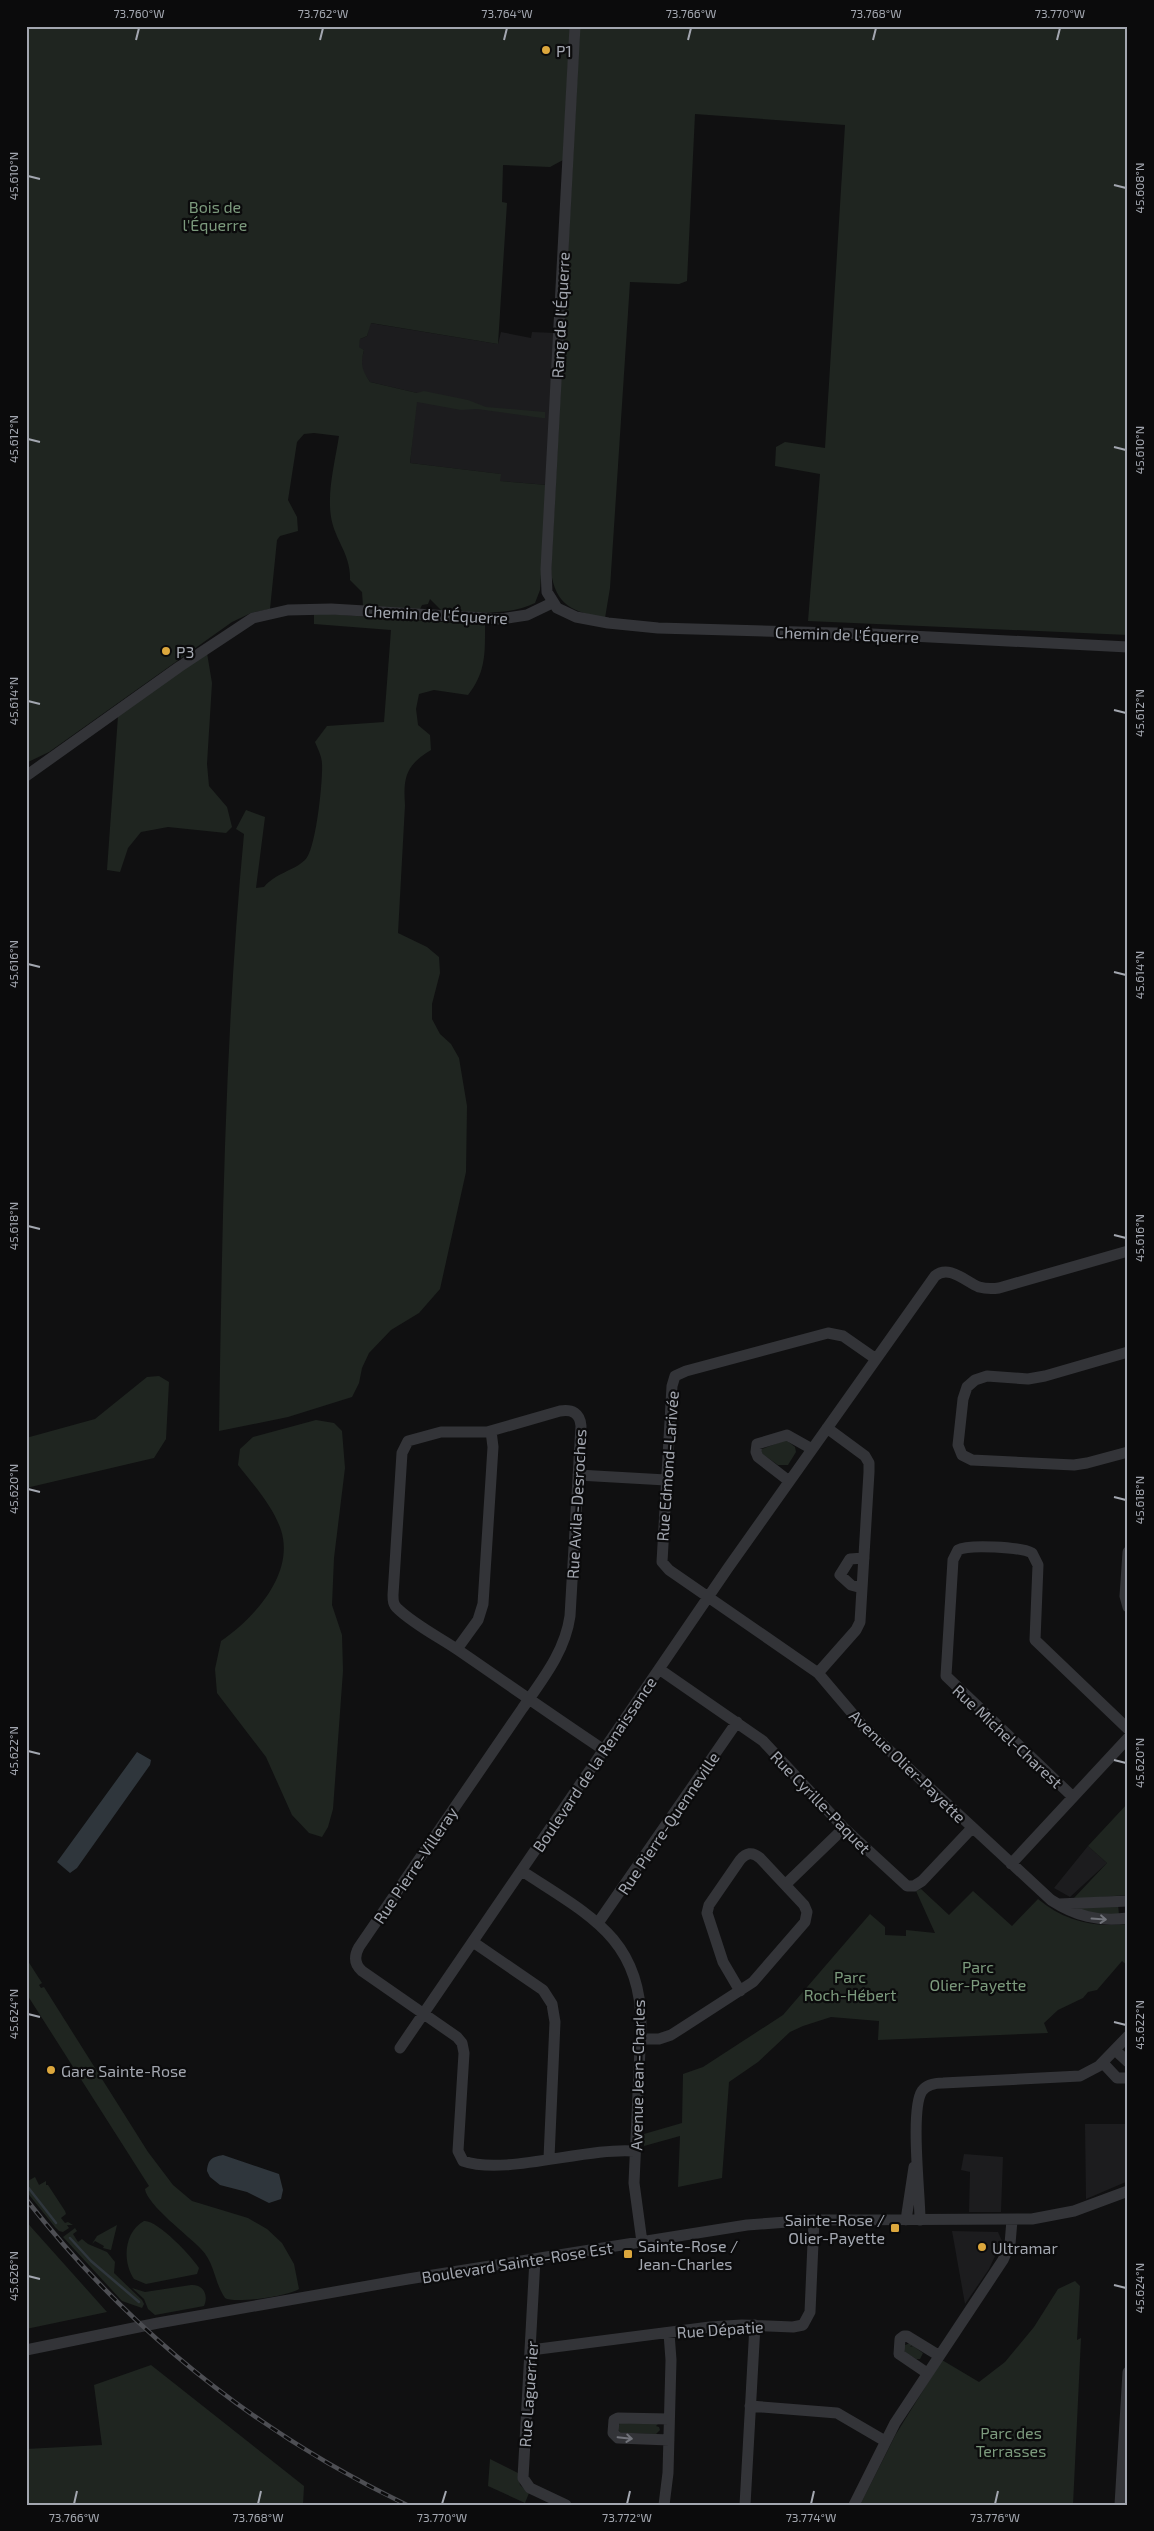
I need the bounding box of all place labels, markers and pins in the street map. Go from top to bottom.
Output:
place label: P1 [556,41,572,60]
marker: P1 [540,44,552,56]
place label: P3 [176,642,194,661]
marker: P3 [160,645,172,657]
place label: Gare Sainte-Rose [61,2061,187,2080]
marker: Gare Sainte-Rose [45,2064,57,2076]
place label: Sainte-Rose / Olier-Payette [785,2210,885,2247]
marker: Sainte-Rose / Olier-Payette [889,2222,901,2234]
place label: Sainte-Rose / Jean-Charles [638,2236,738,2273]
place label: Ultramar [992,2238,1058,2257]
marker: Ultramar [976,2241,988,2253]
marker: Sainte-Rose / Jean-Charles [622,2248,634,2260]

